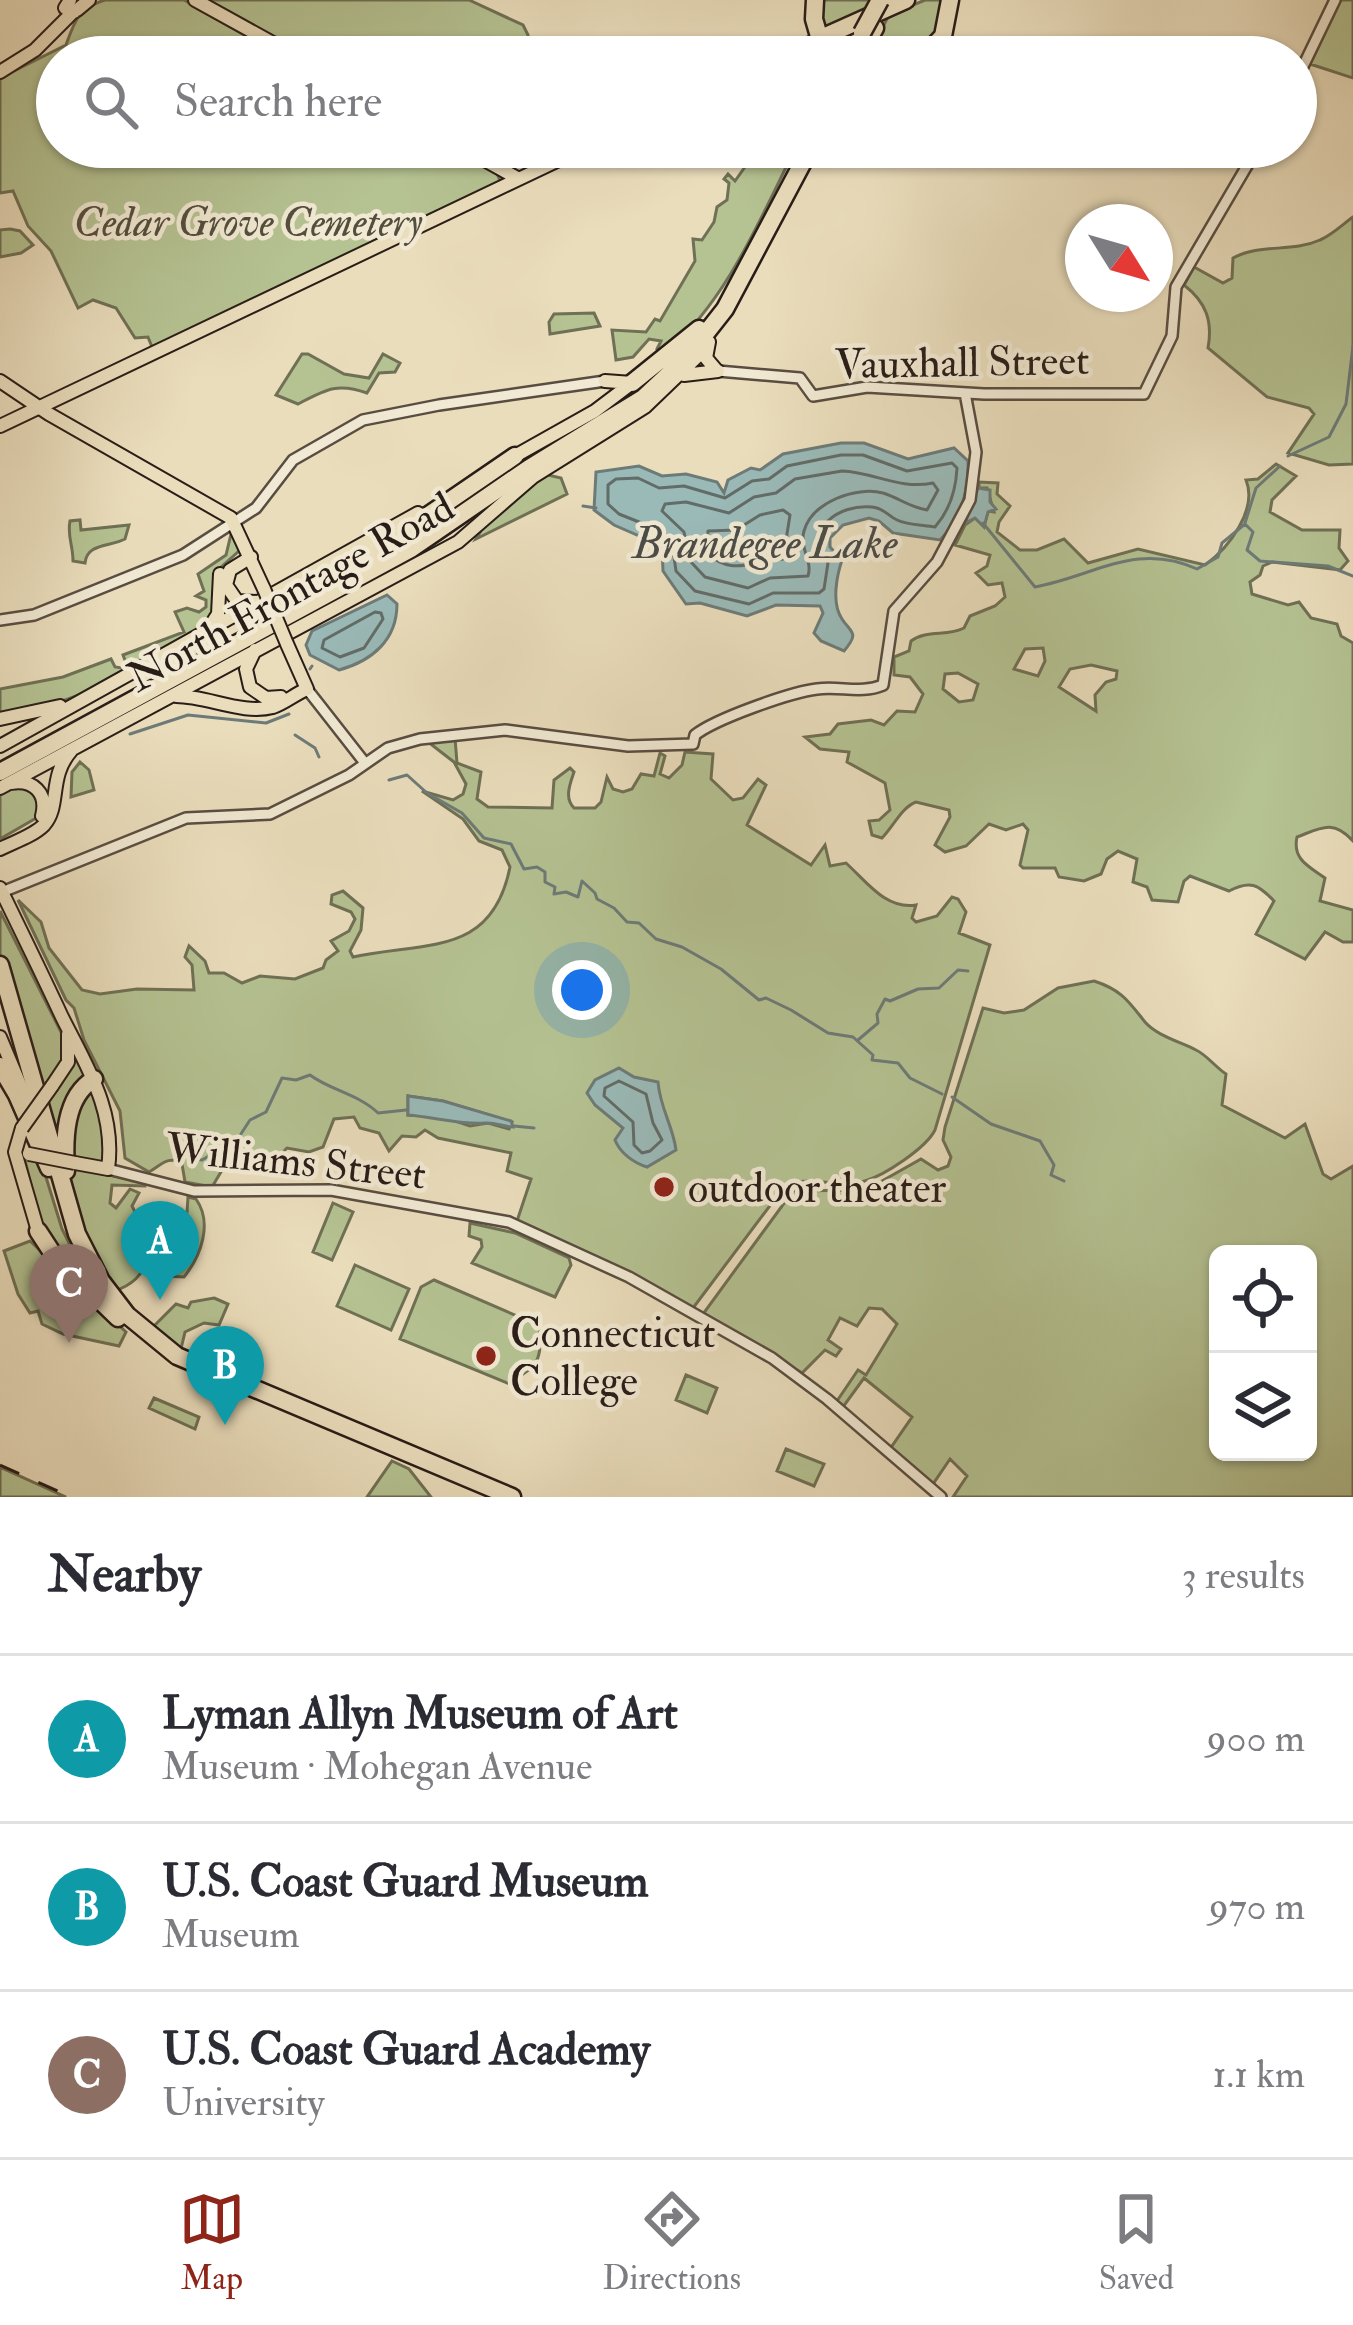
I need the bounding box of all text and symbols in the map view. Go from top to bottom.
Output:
search box [36,36,1317,168]
icon: search [78,69,144,135]
text: Search here [174,74,382,130]
park label: Cedar Grove Cemetery [73,197,423,249]
north arrow [1065,204,1173,312]
street label: Vauxhall Street [834,335,1090,391]
street label: North Frontage Road [119,481,464,704]
water label: Brandegee Lake [631,516,899,572]
your location [552,960,612,1020]
street label: Williams Street [162,1122,428,1201]
place label: outdoor theater [688,1163,947,1215]
marker: outdoor theater [651,1174,677,1200]
pin: A [121,1201,199,1300]
pin: C [30,1244,108,1343]
map controls [1209,1245,1317,1461]
button: locate [1209,1245,1317,1353]
place label: Connecticut College [510,1308,716,1408]
pin: B [186,1326,264,1425]
marker: Connecticut College [473,1343,499,1369]
button: layers [1209,1353,1317,1461]
text: Nearby [48,1543,201,1607]
text: 3 results [1182,1551,1305,1600]
text: Lyman Allyn Museum of Art [162,1686,678,1742]
text: A [75,1714,99,1763]
text: 900 m [1207,1714,1305,1763]
text: Museum · Mohegan Avenue [162,1742,592,1791]
text: U.S. Coast Guard Museum [162,1854,648,1910]
text: B [74,1882,100,1931]
text: 970 m [1209,1882,1305,1931]
text: Museum [162,1910,299,1959]
text: U.S. Coast Guard Academy [162,2022,650,2078]
text: C [73,2050,101,2099]
text: 1.1 km [1213,2050,1305,2099]
text: University [162,2078,325,2127]
tab: Map [179,2186,245,2299]
tab: Directions [603,2186,741,2299]
tab: Saved [1099,2186,1174,2299]

